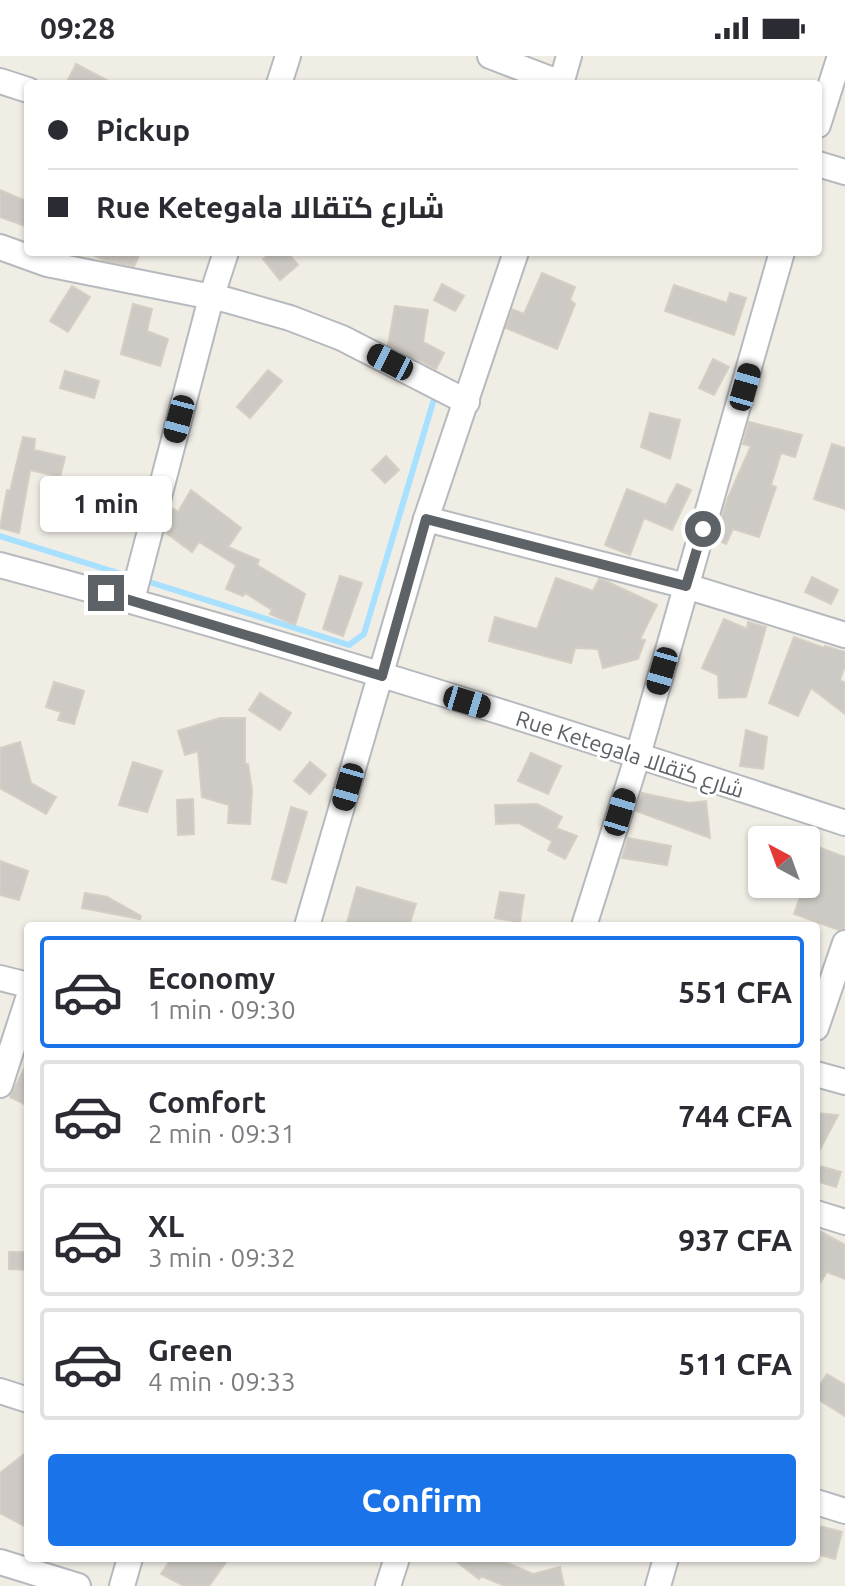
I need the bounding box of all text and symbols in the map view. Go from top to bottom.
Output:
text: 09:28 [40,11,115,45]
text: Pickup [96,113,190,147]
text: Rue Ketegala شارع كتقالا [96,190,445,224]
car [363,340,417,384]
car [727,361,763,413]
car [161,393,197,445]
callout: 1 min [40,477,172,533]
text: 1 min [73,489,139,518]
route start [685,511,721,547]
route end [88,575,124,611]
car [644,645,680,697]
car [441,684,493,720]
street label: Rue Ketegala شارع كتقالا [512,705,747,805]
car [330,761,366,813]
car [602,786,638,838]
north arrow [748,826,820,898]
map controls [748,826,820,898]
icon: car [52,956,124,1028]
text: Economy [148,961,275,995]
text: 551 CFA [678,975,792,1009]
text: 1 min · 09:30 [148,995,296,1024]
icon: car [52,1080,124,1152]
text: Comfort [148,1085,266,1119]
text: 744 CFA [678,1099,792,1133]
text: 2 min · 09:31 [148,1119,296,1148]
icon: car [52,1204,124,1276]
text: XL [148,1209,184,1243]
text: 937 CFA [678,1223,792,1257]
text: 3 min · 09:32 [148,1243,296,1272]
icon: car [52,1328,124,1400]
text: Green [148,1333,233,1367]
text: 511 CFA [678,1347,792,1381]
text: 4 min · 09:33 [148,1367,296,1396]
button: Confirm [48,1454,796,1546]

